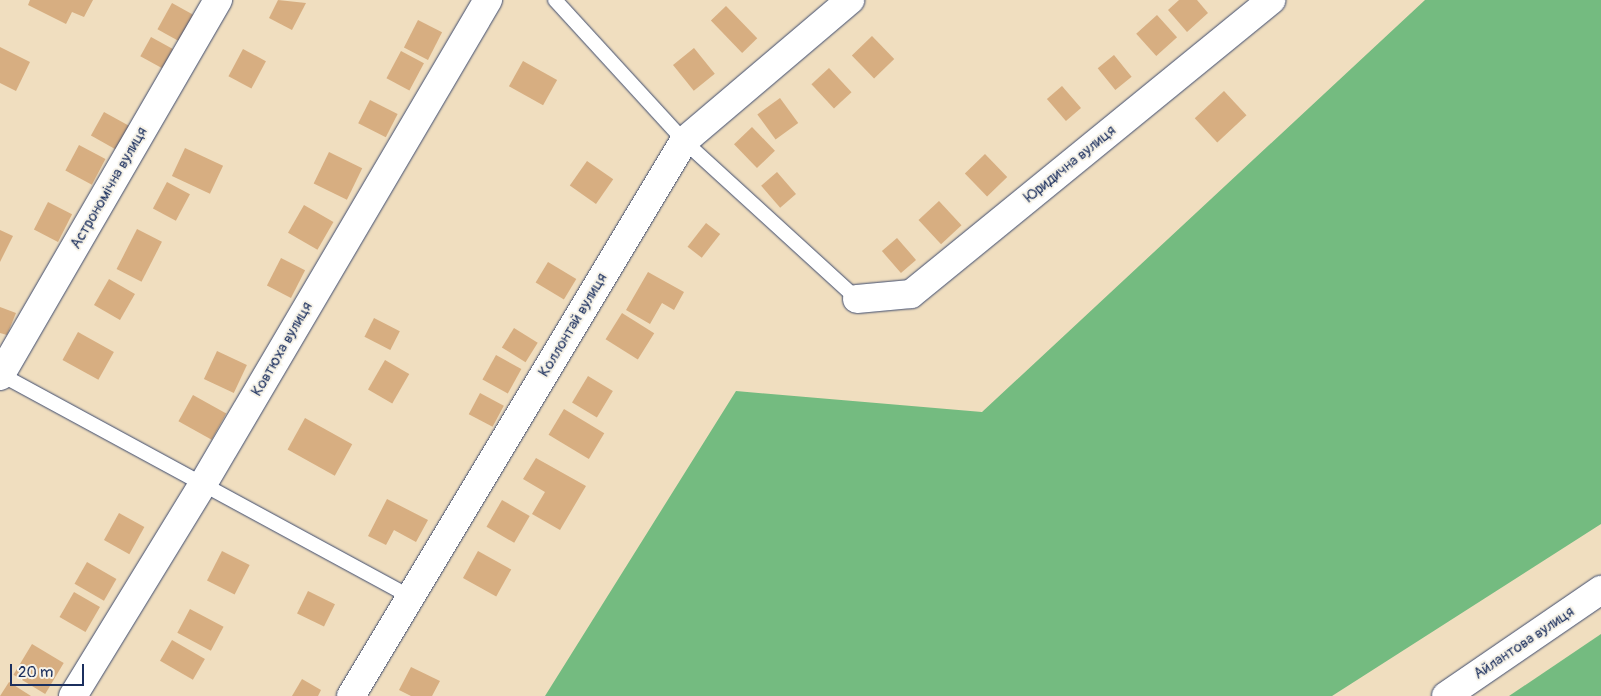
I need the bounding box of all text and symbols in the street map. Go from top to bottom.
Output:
street label: Юридична вулиця [1021,122,1119,206]
street label: Астрономічна вулиця [67,124,151,252]
street label: Коллонтай вулиця [535,270,611,380]
street label: Ковтюха вулиця [248,299,316,399]
street label: Айлантова вулиця [1470,603,1578,683]
scale bar [12,654,86,686]
text: 20 m [18,663,53,682]

